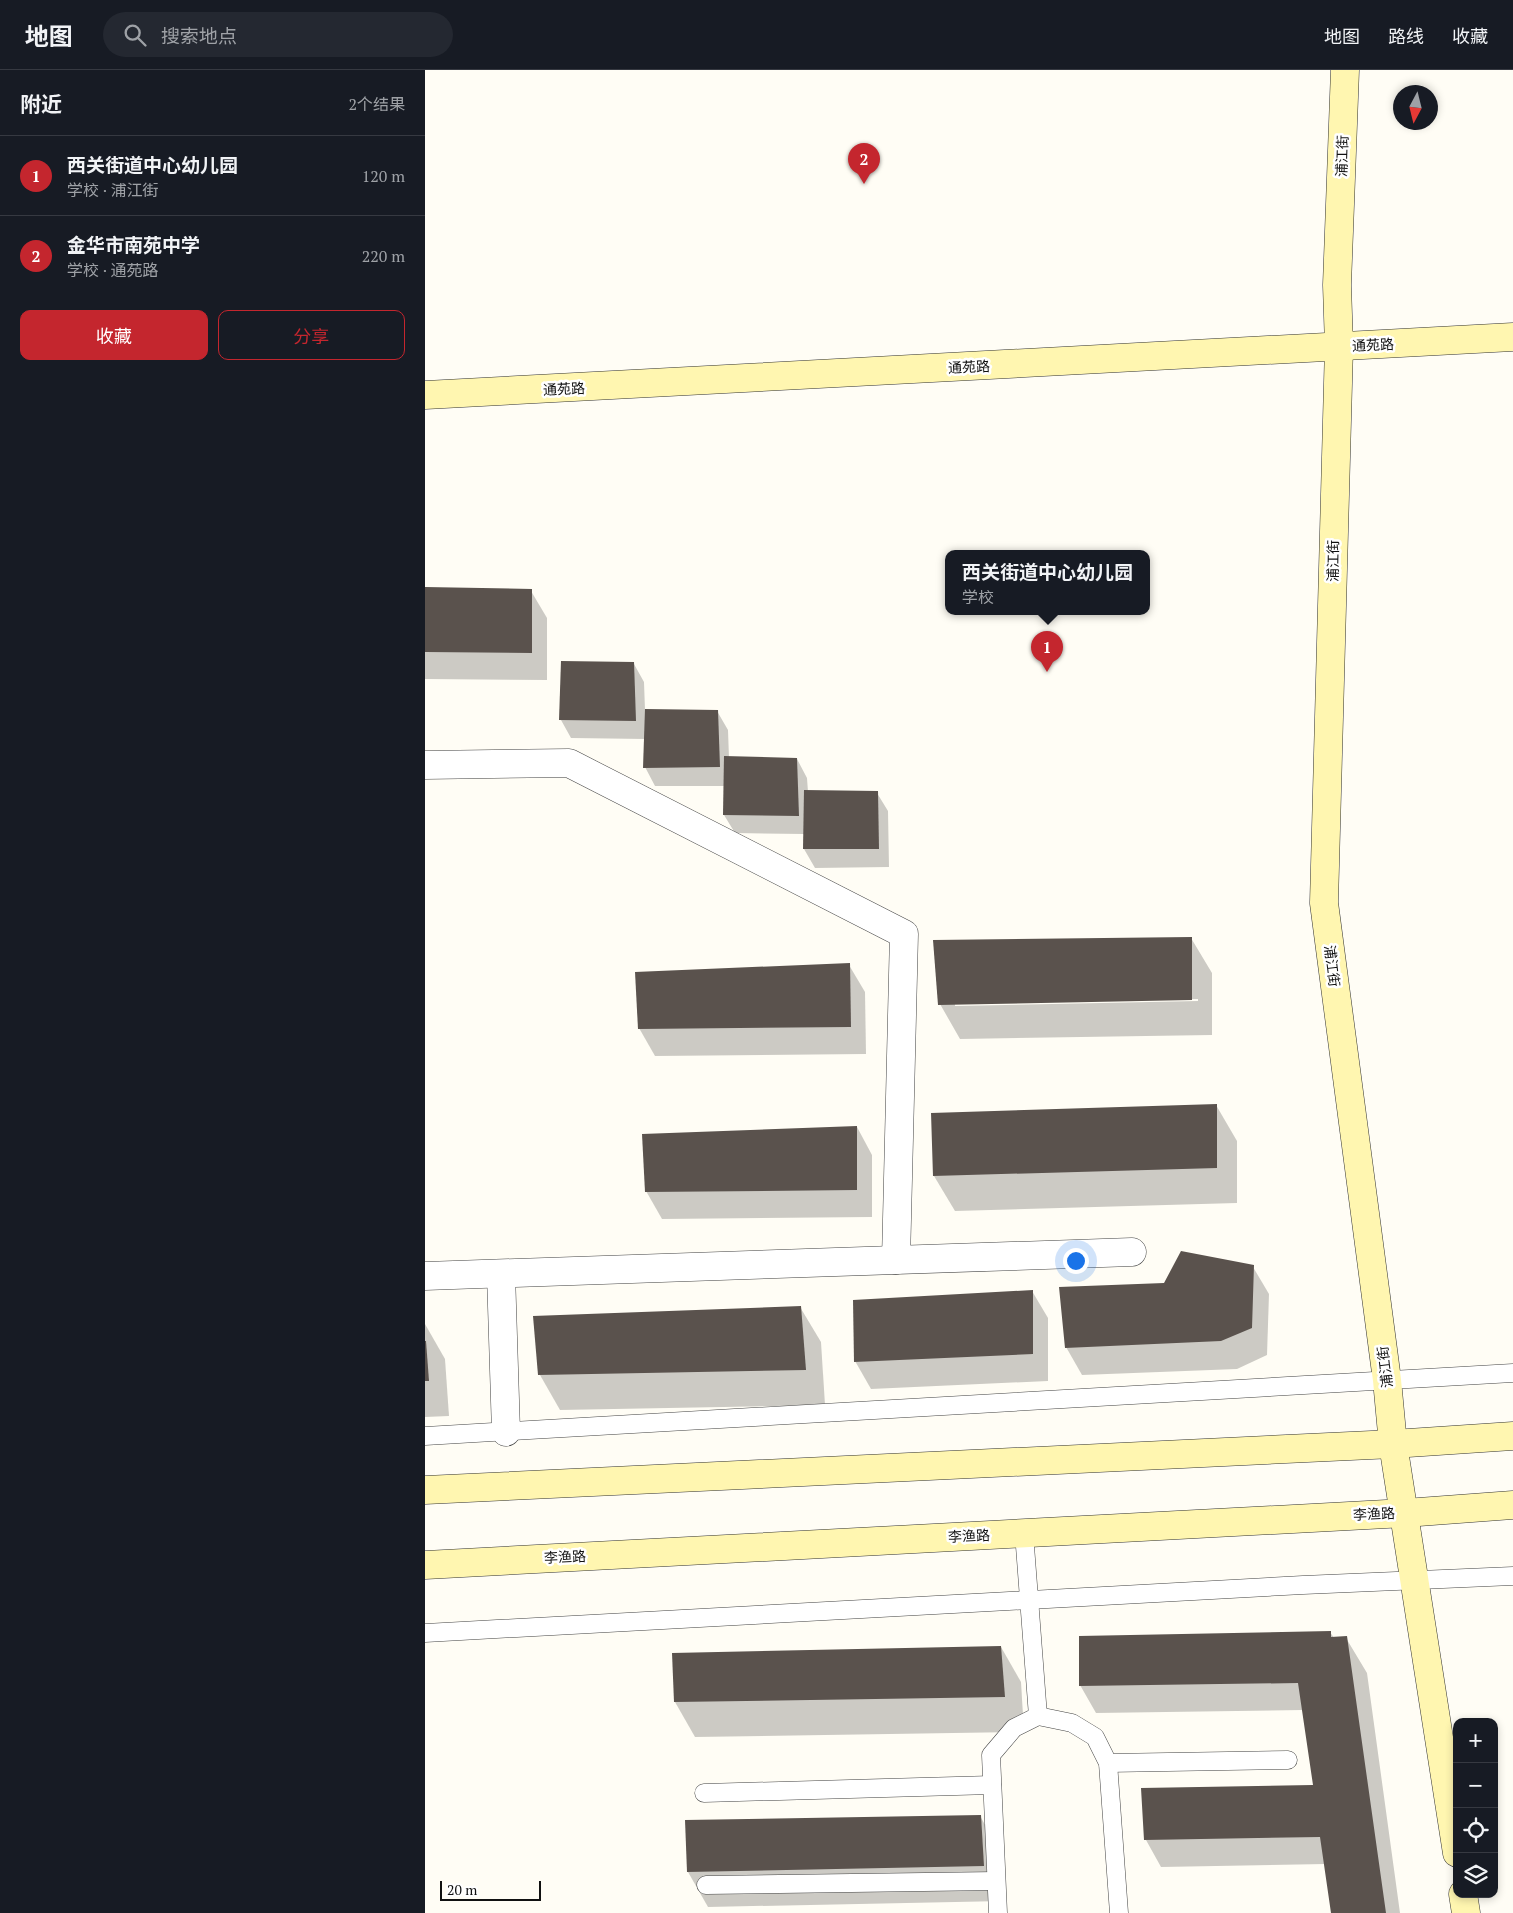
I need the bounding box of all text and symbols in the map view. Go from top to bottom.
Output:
search box [103,12,453,57]
text: 地图 [25,20,73,52]
icon: search [121,21,149,49]
text: 搜索地点 [161,23,237,48]
text: 地图 [1324,24,1360,48]
text: 路线 [1388,24,1424,48]
text: 收藏 [1452,24,1488,48]
north arrow [1393,85,1438,130]
text: 附近 [20,90,62,118]
text: 2个结果 [348,93,405,115]
street label: 浦江街 [1331,135,1352,177]
pin: 2 [848,143,880,184]
text: 西关街道中心幼儿园 [67,152,238,177]
text: 1 [31,165,41,187]
text: 120 m [362,165,405,187]
text: 学校 · 浦江街 [67,179,159,201]
text: 金华市南苑中学 [67,232,200,257]
text: 2 [31,245,41,267]
text: 220 m [362,245,405,267]
text: 学校 · 通苑路 [67,259,159,281]
button: 收藏 [20,310,208,360]
button: 分享 [218,310,405,360]
street label: 通苑路 [1352,334,1394,355]
street label: 通苑路 [948,356,990,377]
street label: 通苑路 [543,378,585,399]
street label: 浦江街 [1323,540,1342,582]
popup [945,550,1150,615]
text: 西关街道中心幼儿园 [962,559,1133,584]
text: 学校 [962,586,994,608]
pin: 1 [1031,631,1063,672]
street label: 浦江街 [1321,944,1344,988]
your location [1063,1248,1089,1274]
street label: 浦江街 [1373,1345,1396,1389]
street label: 李渔路 [1353,1503,1395,1524]
street label: 李渔路 [948,1525,990,1546]
street label: 李渔路 [544,1546,586,1567]
map controls [1453,1718,1498,1898]
button: + [1453,1718,1498,1763]
button: − [1453,1763,1498,1808]
button: locate [1453,1808,1498,1853]
button: layers [1453,1853,1498,1898]
scale bar [440,1878,541,1901]
text: 20 m [447,1880,477,1899]

